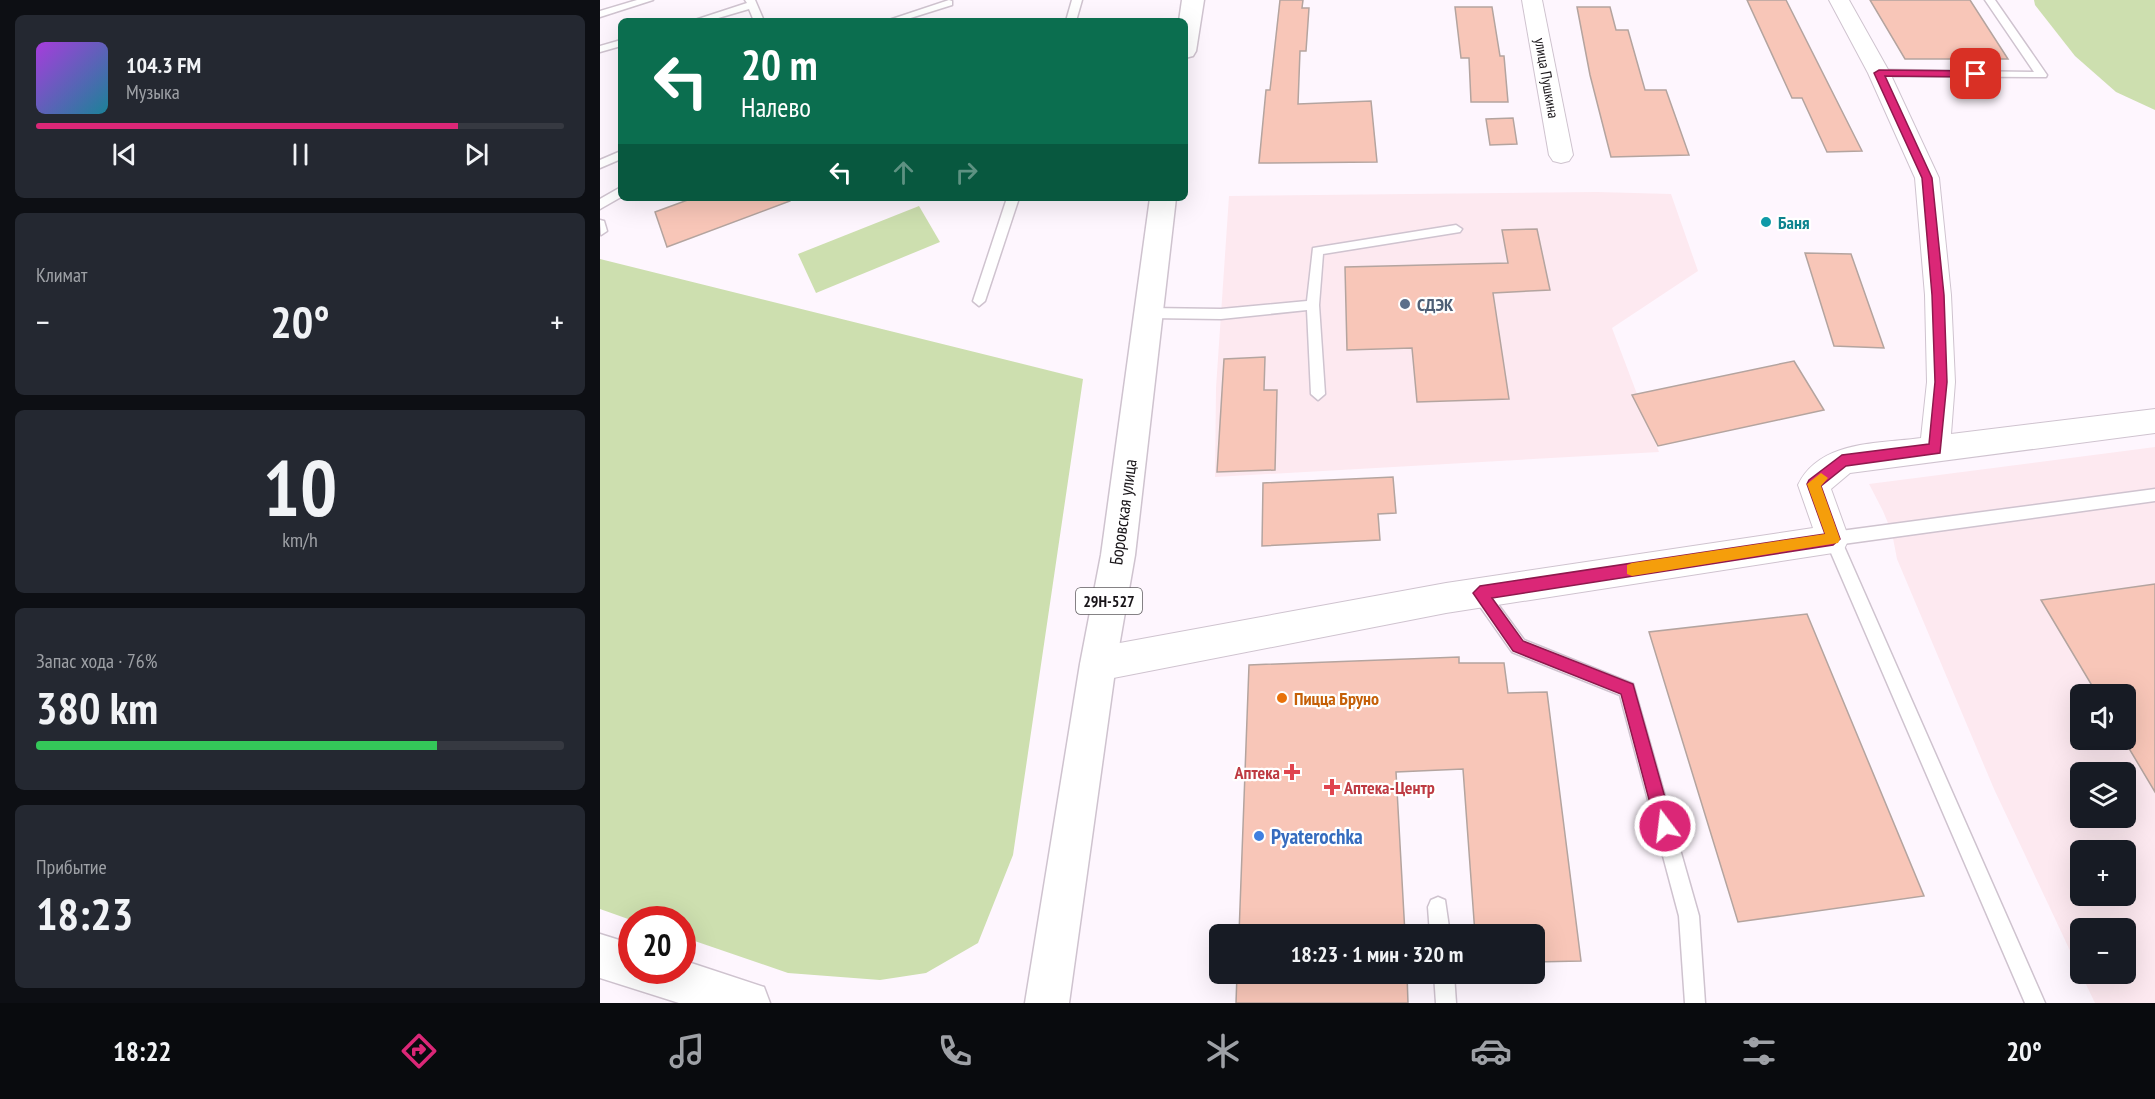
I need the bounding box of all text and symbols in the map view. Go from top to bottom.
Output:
street label: улица Пушкина [1531,36,1563,120]
text: 20 m [741,37,818,92]
icon: left [642,42,720,120]
pin [1950,48,2001,99]
text: 104.3 FM [126,51,201,79]
icon: arrive [1959,57,1992,90]
text: Музыка [126,79,180,105]
text: Налево [741,90,811,124]
icon: previous [108,138,141,171]
icon: pause [284,138,317,171]
icon: next [460,138,493,171]
icon: left [824,156,857,189]
icon: ahead [887,156,920,189]
icon: right [950,156,983,189]
place label: Баня [1778,211,1810,234]
marker: Баня [1759,215,1773,229]
text: Климат [36,262,87,288]
text: 20° [270,292,330,350]
place label: СДЭК [1417,293,1454,316]
marker: СДЭК [1398,297,1412,311]
text: − [36,300,50,343]
text: + [550,300,564,343]
text: 10 [263,437,337,538]
street label: Боровская улица [1104,457,1142,567]
text: km/h [282,527,318,553]
road number: 29Н-527 [1076,588,1142,614]
text: Запас хода · 76% [36,648,157,674]
text: 380 km [36,678,158,736]
map controls [2070,684,2136,984]
button: sound [2070,684,2136,750]
place label: Пицца Бруно [1294,687,1379,710]
marker: Пицца Бруно [1275,691,1289,705]
place label: Аптека [1233,761,1280,784]
button: layers [2070,762,2136,828]
marker: Аптека [1285,765,1299,779]
place label: Аптека-Центр [1343,776,1435,799]
marker: Аптека-Центр [1325,780,1339,794]
position arrow [1633,794,1697,858]
place label: Pyaterochka [1271,823,1363,850]
marker: Pyaterochka [1252,829,1266,843]
button: + [2070,840,2136,906]
text: Прибытие [36,854,107,880]
text: 18:23 [36,884,133,942]
speed limit sign: 20 [618,906,696,984]
button: − [2070,918,2136,984]
text: 18:23 · 1 мин · 320 m [1291,940,1463,968]
icon: directions [398,1030,440,1072]
icon: music [666,1030,708,1072]
icon: phone [934,1030,976,1072]
icon: climate [1202,1030,1244,1072]
icon: car [1470,1030,1512,1072]
icon: filters [1738,1030,1780,1072]
text: 18:22 [113,1034,171,1068]
text: 20° [2006,1034,2042,1068]

